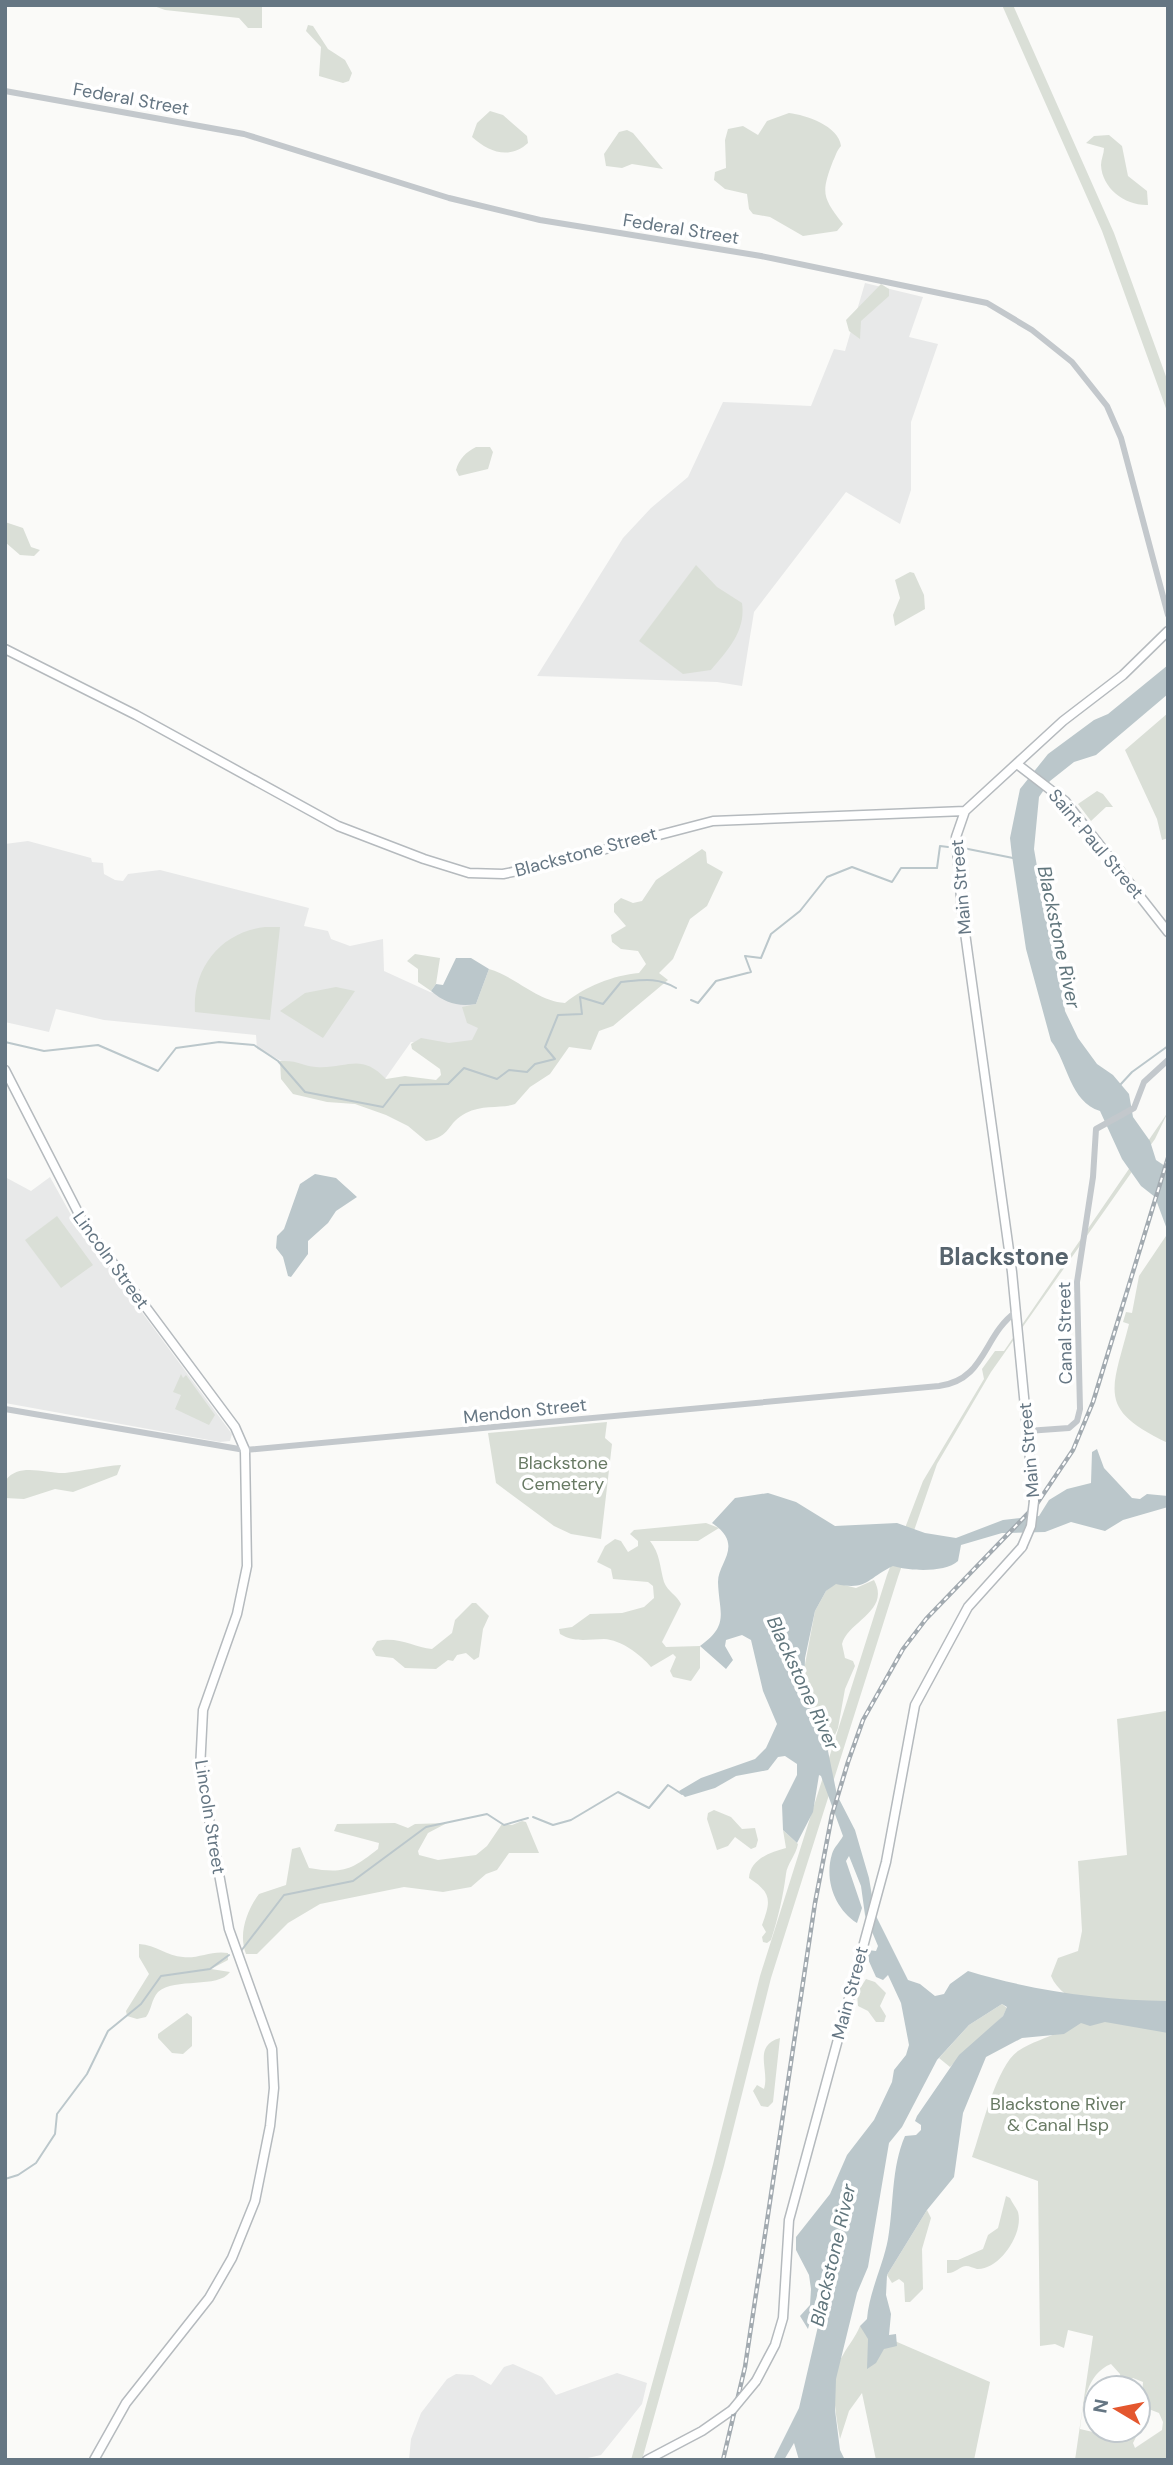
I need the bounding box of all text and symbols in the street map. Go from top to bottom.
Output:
street label: Federal Street [71,77,191,121]
street label: Federal Street [621,208,741,250]
street label: Saint Paul Street [1043,784,1149,904]
street label: Blackstone Street [512,822,660,882]
street label: Main Street [945,838,977,936]
water label: Blackstone River [1032,863,1087,1011]
street label: Lincoln Street [67,1206,155,1314]
district label: Blackstone [939,1241,1069,1272]
street label: Canal Street [1052,1281,1078,1385]
street label: Mendon Street [462,1393,588,1429]
street label: Main Street [1013,1401,1045,1499]
park label: Blackstone Cemetery [518,1451,608,1496]
water label: Blackstone River [761,1612,845,1755]
street label: Lincoln Street [189,1758,231,1876]
street label: Main Street [826,1944,874,2042]
park label: Blackstone River & Canal Hsp [990,2092,1126,2137]
water label: Blackstone River [805,2181,862,2328]
north arrow [1082,2374,1152,2444]
text: N [1087,2397,1114,2415]

